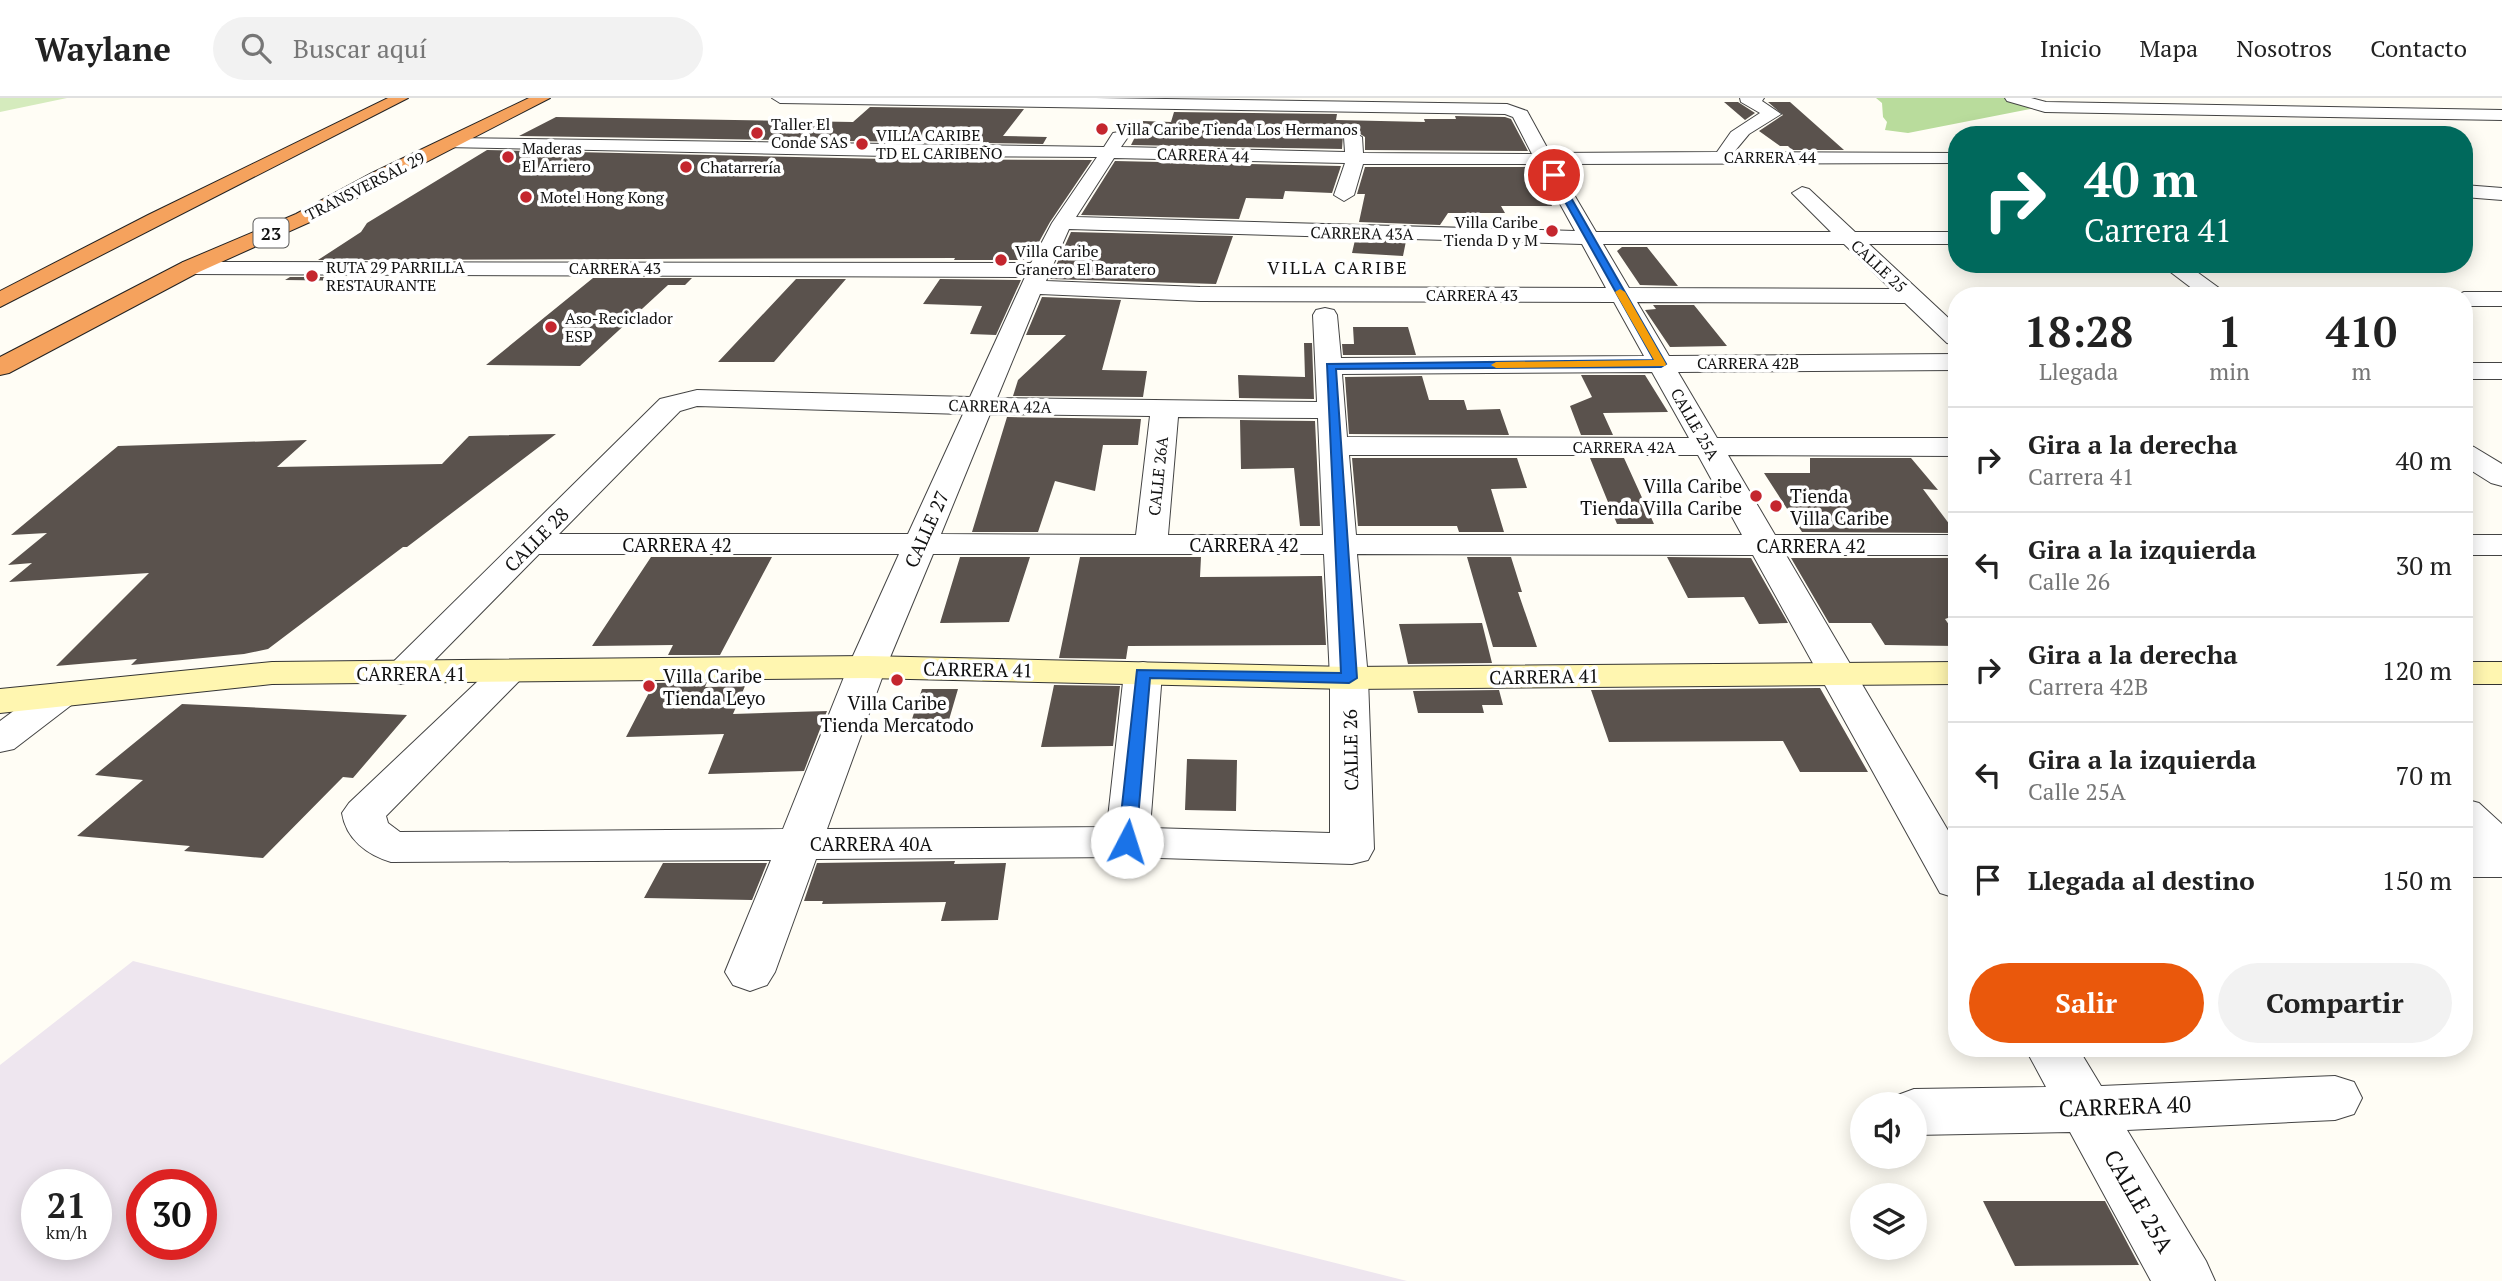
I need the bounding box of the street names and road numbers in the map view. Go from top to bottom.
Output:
street label: CARRERA 44 [1156,142,1250,168]
street label: TRANSVERSAL 29 [302,146,428,226]
street label: CARRERA 44 [1724,146,1817,168]
road number: 23 [254,218,288,248]
street label: CARRERA 43A [1310,221,1414,245]
street label: CALLE 25 [1846,235,1912,297]
street label: CARRERA 43 [569,257,661,279]
street label: CARRERA 43 [1426,284,1518,306]
street label: CARRERA 42B [1697,352,1799,374]
street label: CALLE 25A [1666,384,1724,464]
street label: CARRERA 42A [948,394,1052,418]
street label: CALLE 26A [1143,435,1173,517]
street label: CARRERA 42A [1572,436,1676,458]
street label: CALLE 27 [898,487,954,571]
street label: CALLE 28 [498,501,574,577]
street label: CARRERA 42 [622,532,732,557]
street label: CARRERA 42 [1189,532,1299,557]
street label: CARRERA 42 [1756,533,1866,558]
street label: CARRERA 41 [923,656,1033,682]
street label: CARRERA 41 [356,661,466,686]
street label: CARRERA 41 [1489,663,1599,689]
street label: CALLE 26 [1337,709,1363,791]
street label: CARRERA 40A [810,831,932,856]
street label: CARRERA 40 [2058,1088,2192,1124]
street label: CALLE 25A [2097,1144,2181,1259]

